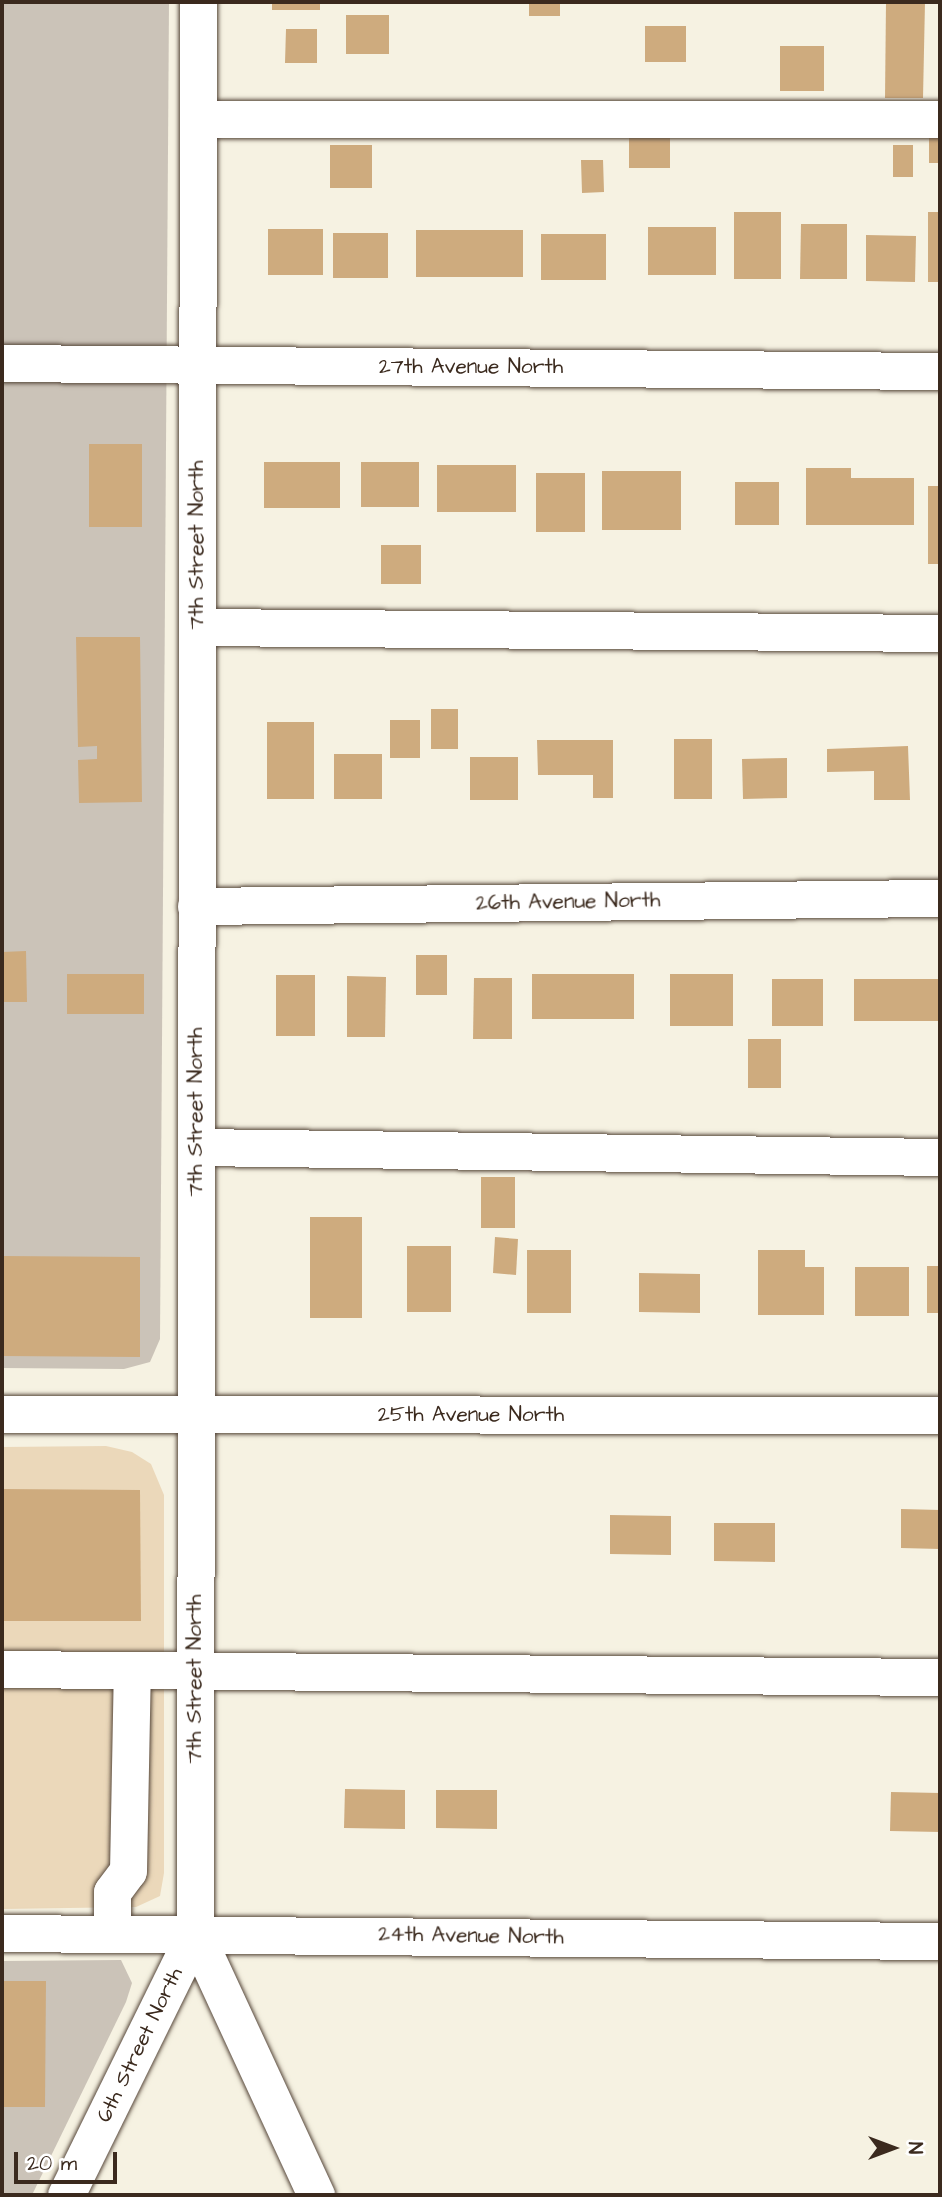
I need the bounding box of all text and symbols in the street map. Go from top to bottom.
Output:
street label: 27th Avenue North [379,354,563,380]
street label: 7th Street North [184,461,210,629]
street label: 26th Avenue North [476,888,660,916]
street label: 7th Street North [183,1028,209,1196]
street label: 25th Avenue North [378,1402,564,1428]
street label: 7th Street North [182,1595,208,1763]
street label: 24th Avenue North [378,1922,564,1950]
street label: 6th Street North [92,1963,188,2127]
north arrow [858,2113,928,2183]
scale bar [18,2138,121,2182]
text: N [901,2142,928,2154]
text: 20 m [27,2149,77,2178]

